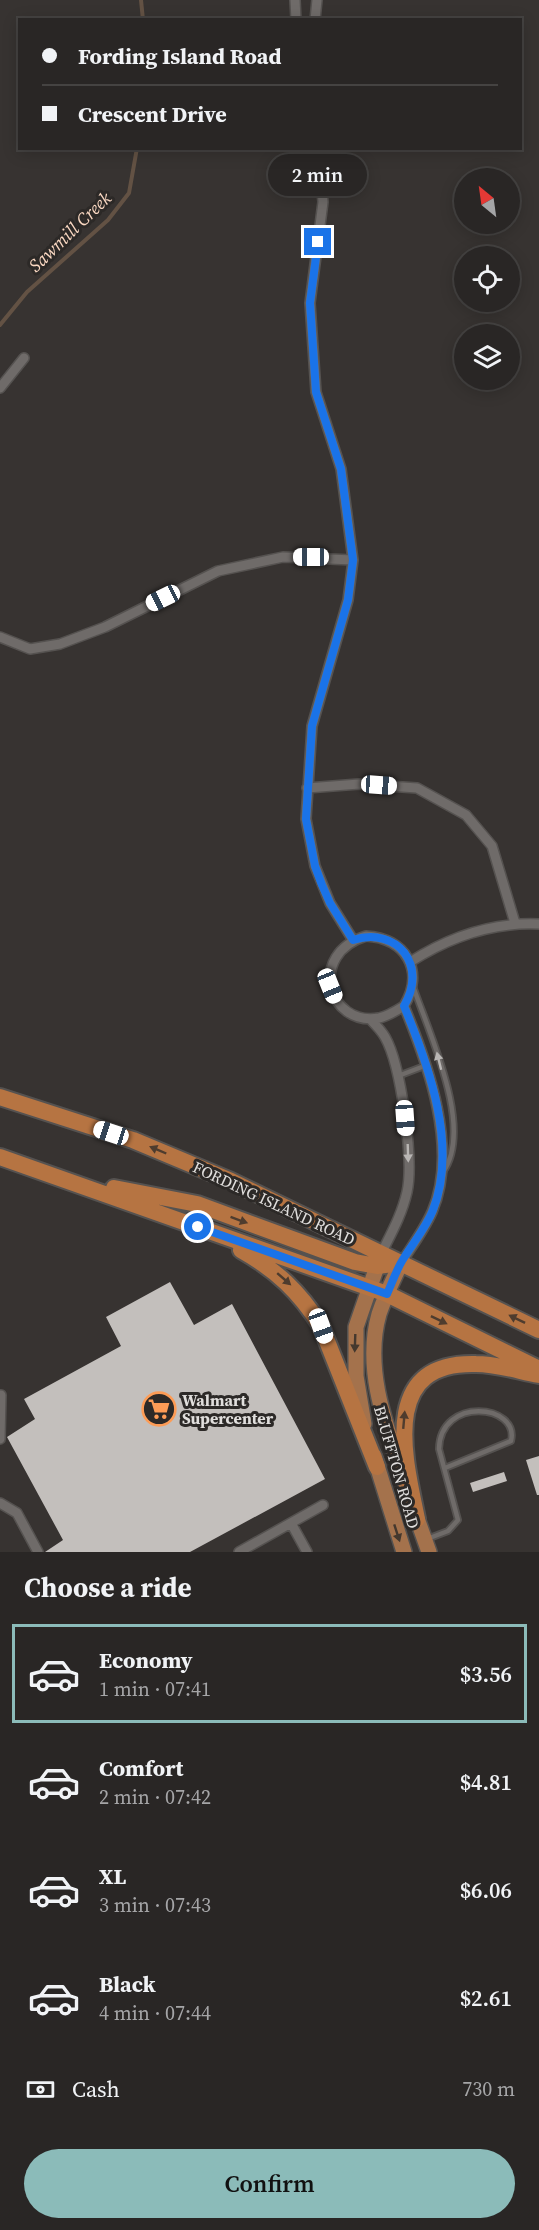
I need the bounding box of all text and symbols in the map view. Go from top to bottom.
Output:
text: Fording Island Road [78,41,282,71]
text: Crescent Drive [78,99,227,129]
callout: 2 min [268,155,368,197]
text: 2 min [292,161,343,189]
north arrow [454,168,520,234]
map controls [454,168,520,390]
water label: Sawmill Creek [23,186,117,277]
route end [304,228,331,255]
button: locate [454,246,520,312]
button: layers [454,324,520,390]
car [293,548,329,566]
car [143,582,183,614]
car [360,775,398,795]
car [315,966,345,1006]
one-way arrow [434,1052,444,1071]
car [395,1099,415,1137]
car [91,1119,131,1147]
one-way arrow [403,1143,412,1162]
one-way arrow [149,1146,166,1155]
street label: FORDING ISLAND ROAD [189,1156,359,1250]
route start [184,1213,211,1240]
one-way arrow [231,1215,249,1225]
one-way arrow [276,1272,292,1285]
car [306,1306,336,1346]
one-way arrow [508,1314,525,1323]
one-way arrow [431,1315,448,1324]
one-way arrow [351,1334,360,1353]
place label: Walmart Supercenter [182,1389,274,1429]
supermarket icon: Walmart Supercenter [141,1391,177,1427]
street label: BLUFFTON ROAD [369,1403,425,1531]
one-way arrow [399,1411,409,1430]
one-way arrow [393,1524,402,1542]
text: Choose a ride [24,1569,192,1606]
text: Economy [99,1645,193,1675]
icon: car [27,1647,81,1701]
text: $3.56 [460,1659,512,1689]
text: 1 min · 07:41 [99,1675,211,1703]
text: Comfort [99,1753,183,1783]
icon: car [27,1755,81,1809]
text: $4.81 [460,1767,512,1797]
text: 2 min · 07:42 [99,1783,211,1811]
text: XL [99,1861,126,1891]
icon: car [27,1863,81,1917]
text: $6.06 [460,1875,512,1905]
text: 3 min · 07:43 [99,1891,211,1919]
text: Black [99,1969,156,1999]
icon: car [27,1971,81,2025]
text: $2.61 [460,1983,512,2013]
text: 4 min · 07:44 [99,1999,211,2027]
icon: cash [24,2073,57,2106]
text: Cash [72,2074,120,2104]
text: 730 m [462,2075,515,2103]
button: Confirm [24,2149,515,2218]

